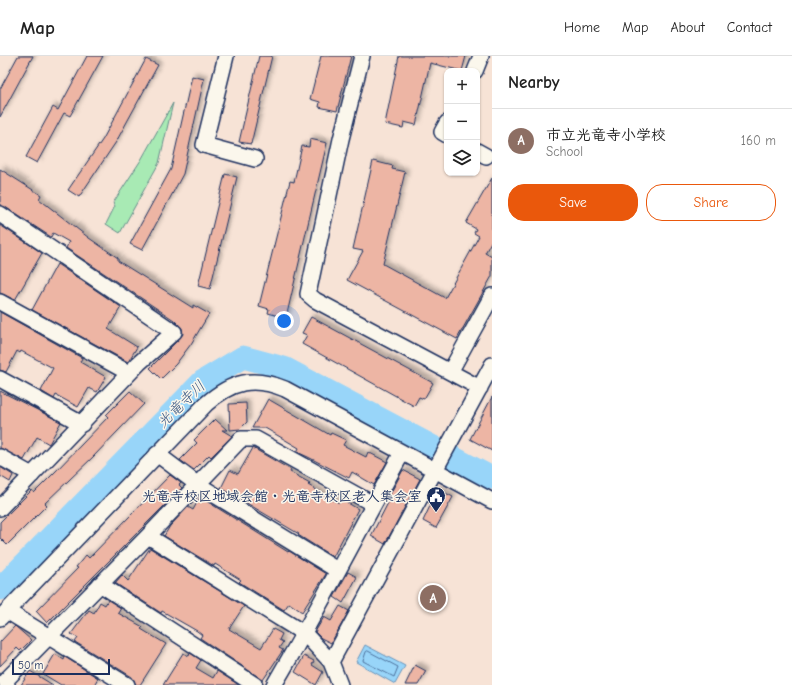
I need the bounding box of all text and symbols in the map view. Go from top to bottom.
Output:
text: Map [20,17,55,39]
text: Home [564,19,600,36]
text: Map [622,19,648,36]
text: About [670,19,705,36]
text: Contact [727,19,772,36]
map controls [444,68,480,176]
button: + [444,68,480,104]
text: Nearby [508,73,559,92]
button: − [444,104,480,140]
text: 市立光竜寺小学校 [546,126,666,144]
text: A [517,133,525,148]
text: 160 m [741,133,776,148]
button: layers [444,140,480,176]
text: School [546,144,583,159]
button: Save [508,184,638,221]
button: Share [646,184,776,221]
your location [274,311,294,331]
water label: 光竜寺川 [153,377,209,431]
public building icon: 光竜寺校区地域会館・光竜寺校区老人集会室 [425,485,447,513]
place label: 光竜寺校区地域会館・光竜寺校区老人集会室 [142,488,422,505]
pin: A [420,583,446,613]
scale bar [12,657,110,676]
text: 50 m [18,659,43,672]

